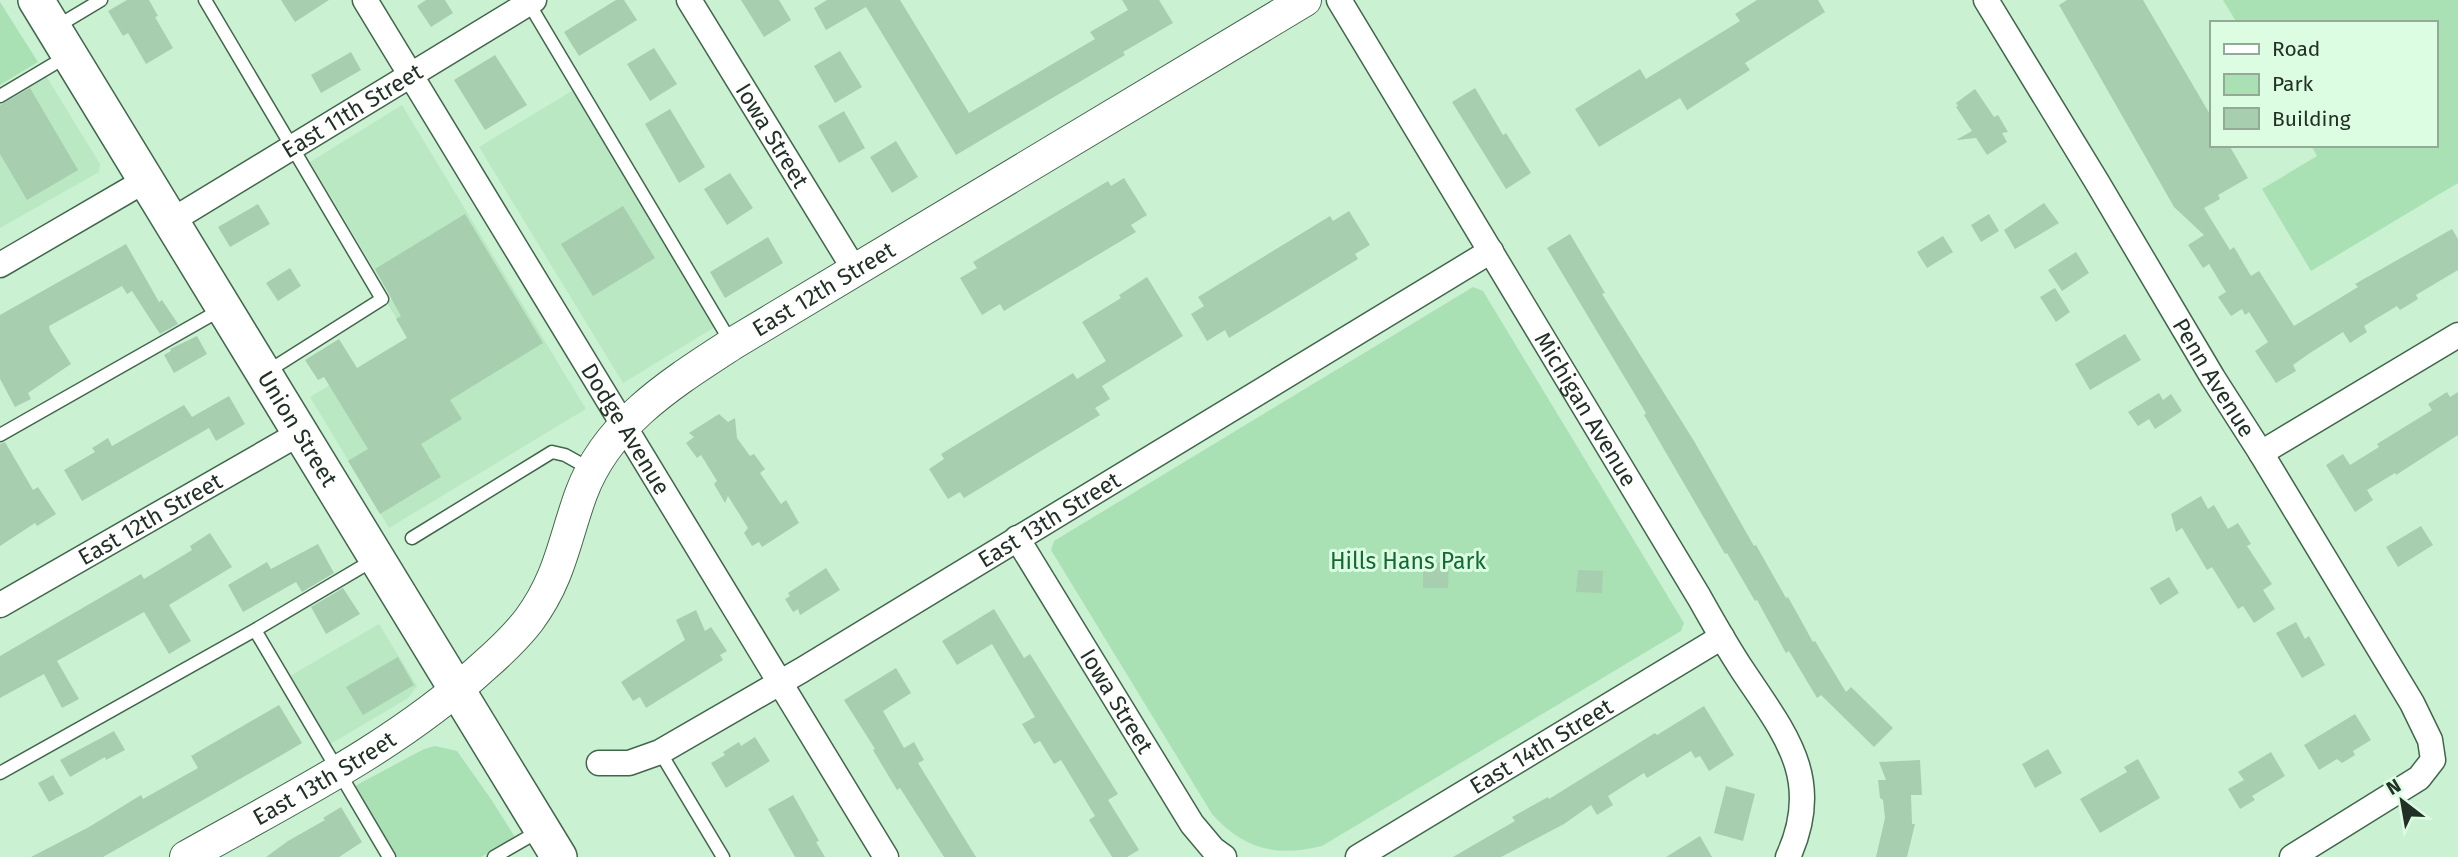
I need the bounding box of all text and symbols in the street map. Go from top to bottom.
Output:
legend [2210,21,2437,147]
text: Road [2272,36,2320,62]
street label: East 11th Street [277,57,428,164]
text: Park [2272,71,2314,97]
street label: Iowa Street [730,78,815,193]
text: Building [2272,106,2351,132]
street label: East 12th Street [747,235,900,343]
street label: Penn Avenue [2167,313,2261,442]
street label: Michigan Avenue [1529,327,1643,492]
street label: Dodge Avenue [575,358,676,500]
street label: Union Street [252,365,344,492]
street label: East 12th Street [73,466,228,571]
street label: East 13th Street [973,466,1126,574]
park label: Hills Hans Park [1330,547,1486,575]
street label: Iowa Street [1074,643,1160,759]
street label: East 14th Street [1465,692,1618,800]
street label: East 13th Street [248,725,402,831]
north arrow [2367,766,2437,836]
text: N [2382,774,2405,800]

